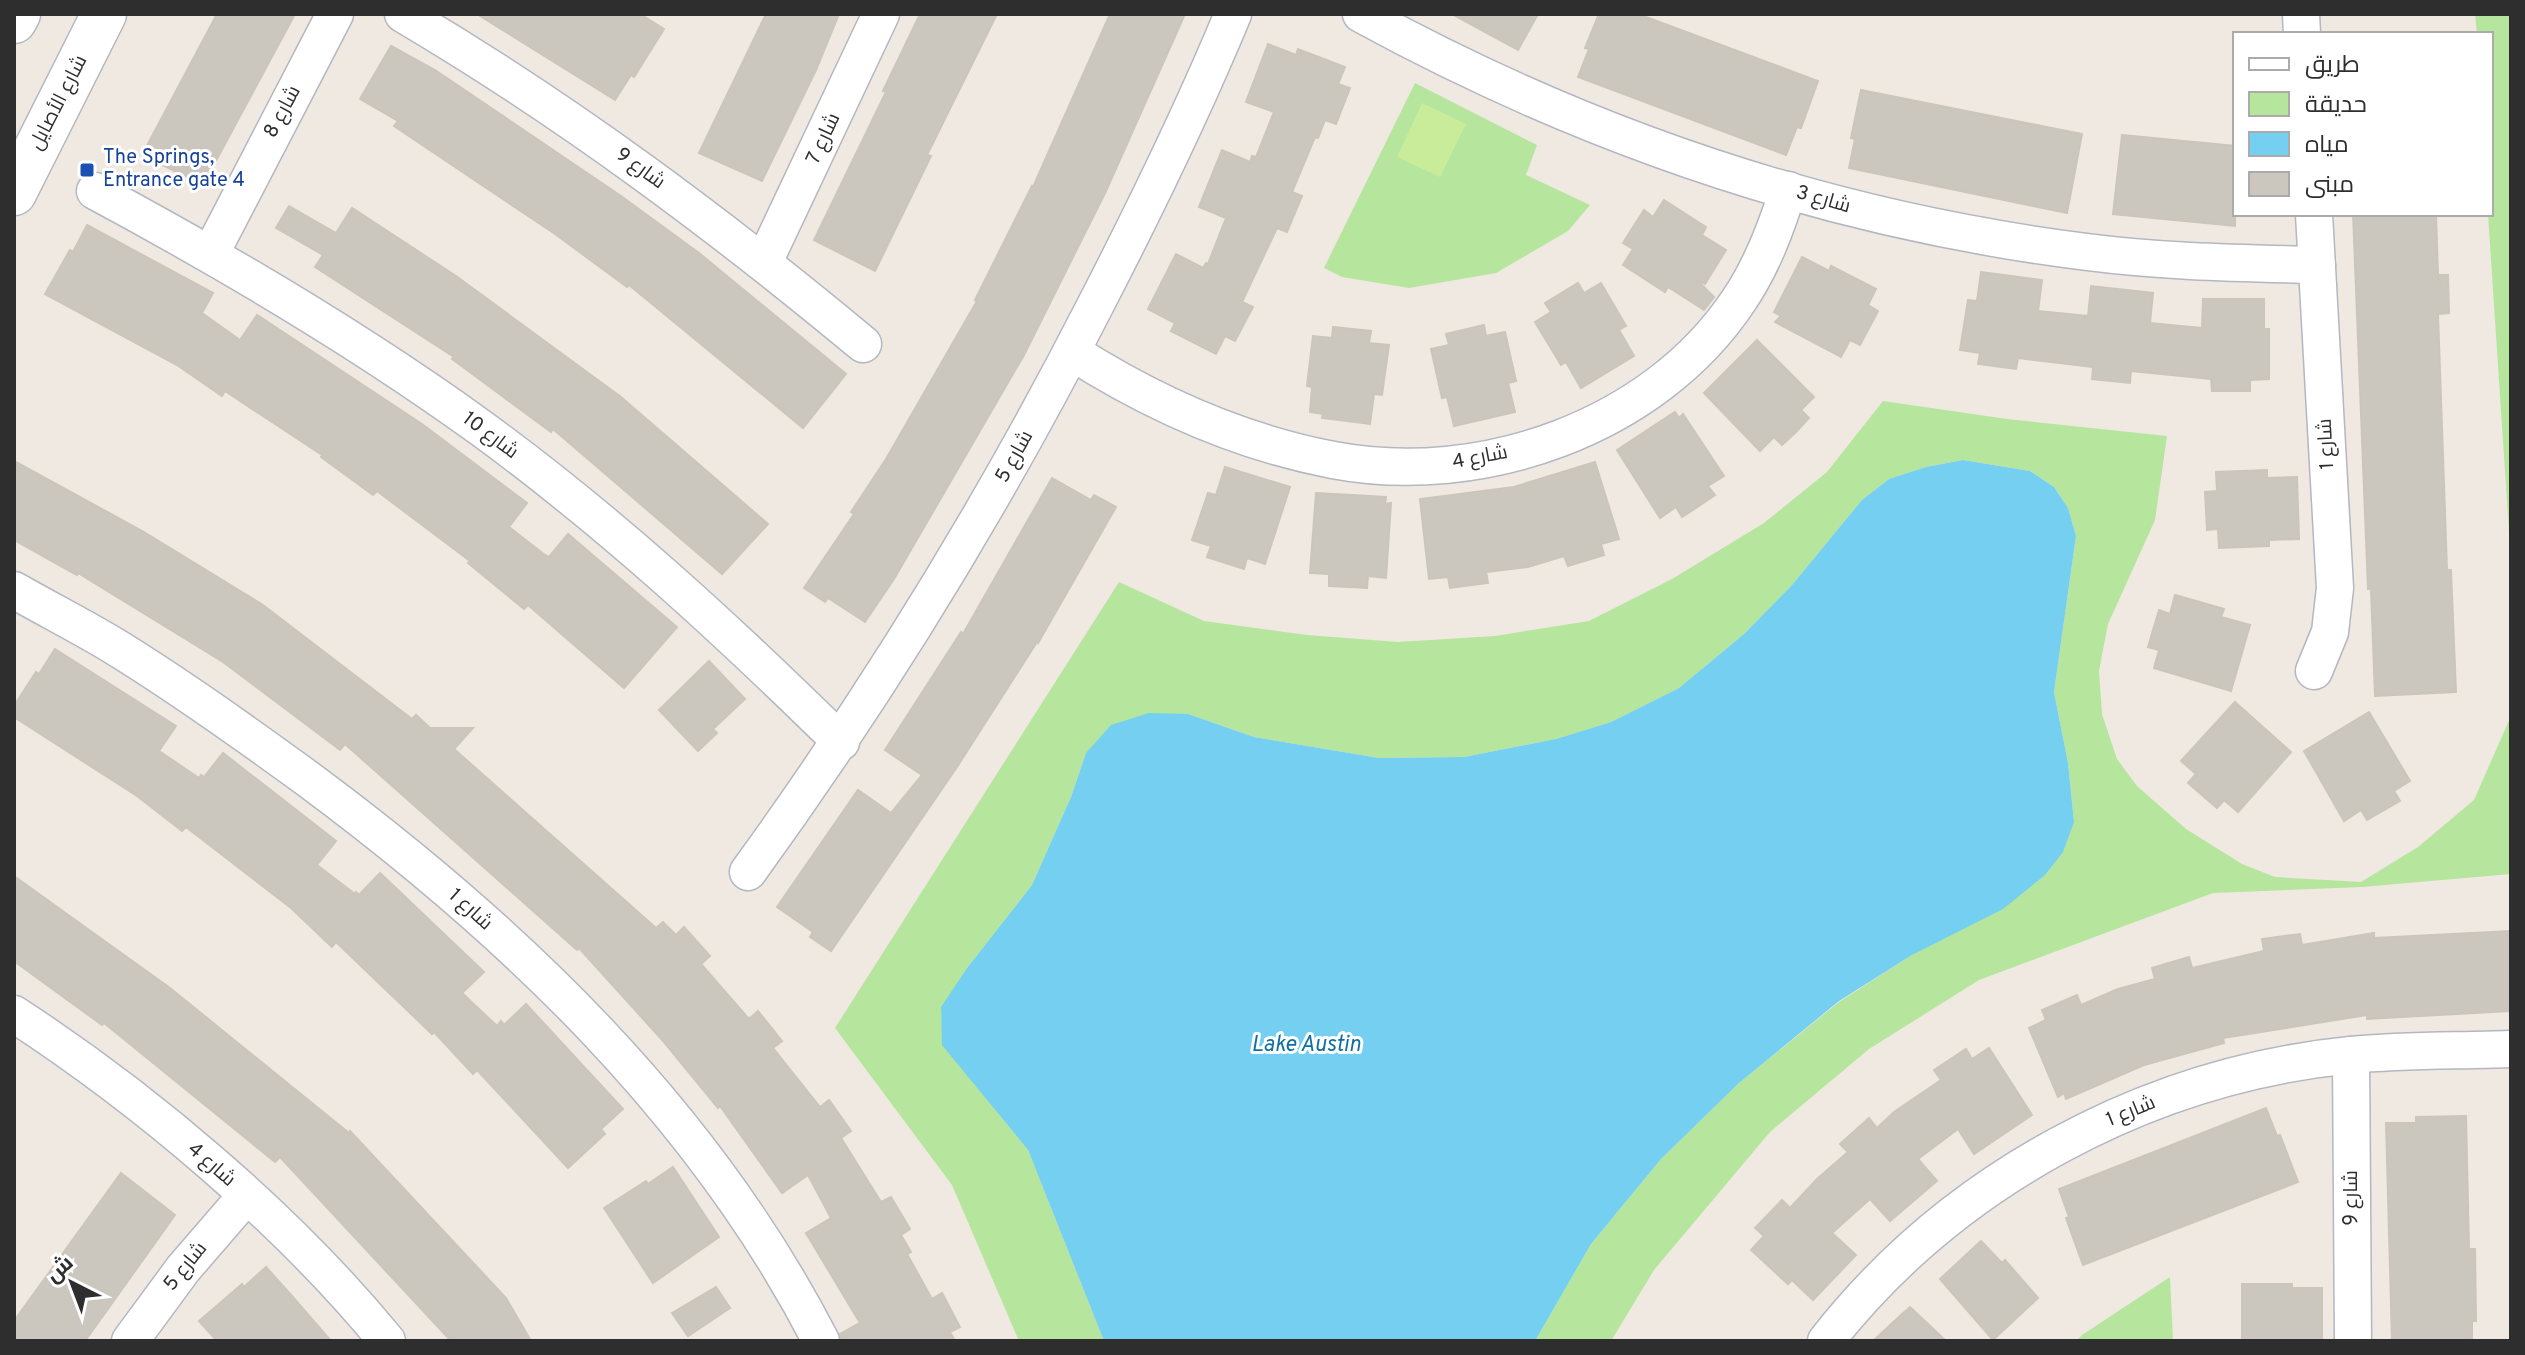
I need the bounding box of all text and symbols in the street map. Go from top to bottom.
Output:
legend [2233,32,2493,216]
street label: شارع الأصايل [24,51,94,155]
text: طريق [2305,51,2360,81]
street label: شارع 8 [258,81,308,143]
text: حديقة [2305,91,2367,121]
street label: شارع 7 [801,109,847,169]
text: مياه [2305,131,2349,161]
street label: شارع 9 [610,142,670,196]
place label: The Springs, Entrance gate 4 [103,145,245,194]
marker: The Springs, Entrance gate 4 [78,161,96,179]
text: مبنى [2305,171,2354,201]
street label: شارع 3 [1793,180,1853,220]
street label: شارع 10 [457,406,523,466]
street label: شارع 1 [2313,418,2341,470]
street label: شارع 5 [990,426,1040,488]
street label: شارع 4 [1450,440,1510,476]
street label: شارع 1 [442,883,498,937]
water label: Lake Austin [1251,1032,1361,1059]
street label: شارع 1 [2103,1090,2159,1134]
street label: شارع 4 [181,1137,241,1193]
street label: شارع 9 [2339,1170,2365,1226]
street label: شارع 5 [158,1237,214,1297]
north arrow [32,1243,112,1323]
text: ش [41,1251,80,1289]

